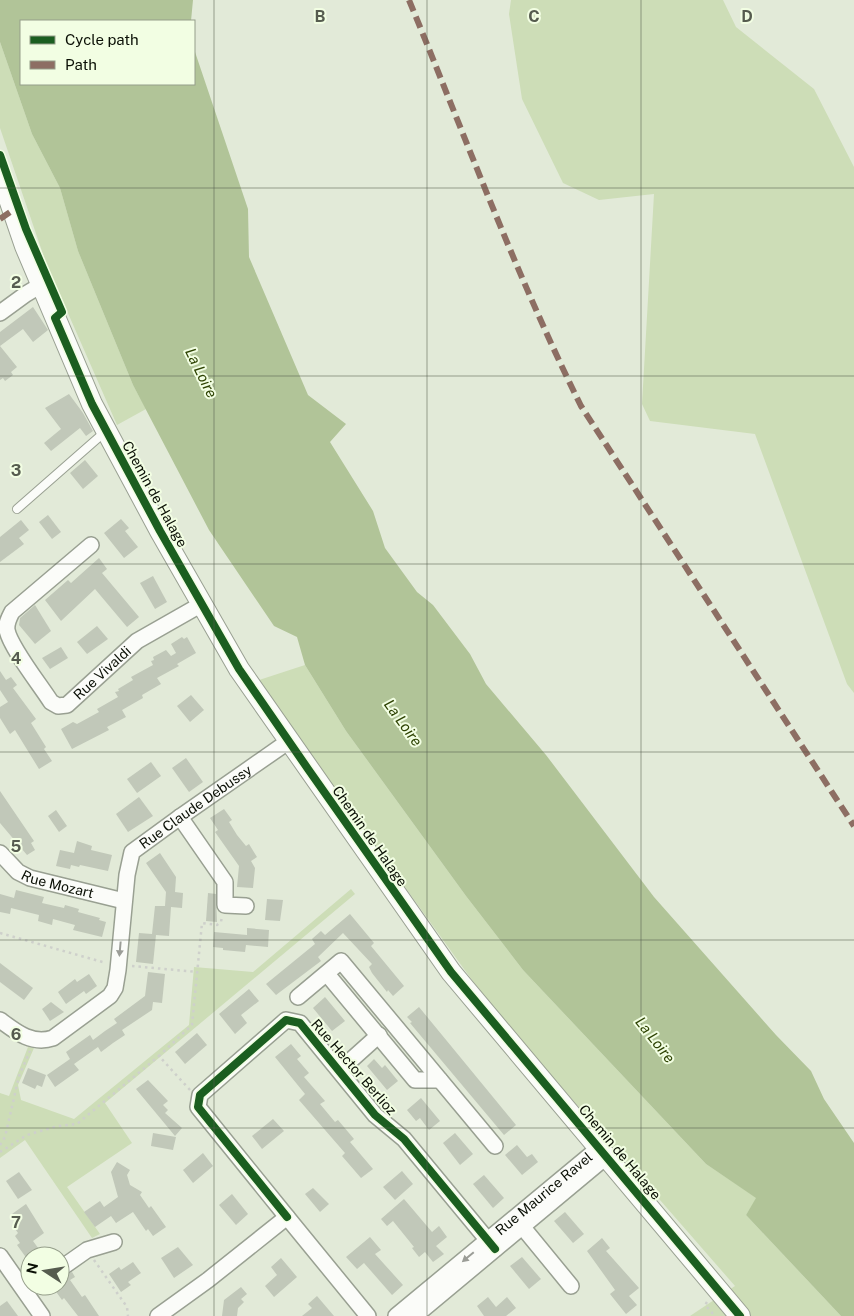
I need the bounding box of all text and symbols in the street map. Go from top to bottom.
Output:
text: B [315,7,326,26]
text: C [528,7,540,26]
text: D [741,7,753,26]
legend [20,20,195,85]
text: Cycle path [65,31,139,48]
text: Path [65,56,97,73]
text: 2 [11,273,21,292]
water label: La Loire [182,345,221,401]
street label: Chemin de Halage [119,438,191,550]
text: 3 [11,461,21,480]
street label: Rue Vivaldi [70,643,134,703]
text: 4 [11,649,22,668]
water label: La Loire [381,696,426,749]
street label: Rue Claude Debussy [136,761,255,852]
street label: Chemin de Halage [329,783,411,889]
text: 5 [11,837,22,856]
street label: Rue Mozart [19,867,95,901]
one-way arrow [116,942,124,958]
water label: La Loire [632,1013,679,1066]
street label: Rue Hector Berlioz [308,1016,400,1118]
text: 6 [11,1025,21,1044]
street label: Chemin de Halage [576,1101,664,1203]
street label: Rue Maurice Ravel [492,1149,595,1238]
text: 7 [11,1213,21,1232]
north arrow [20,1246,70,1296]
one-way arrow [462,1251,475,1262]
text: N [23,1261,41,1275]

